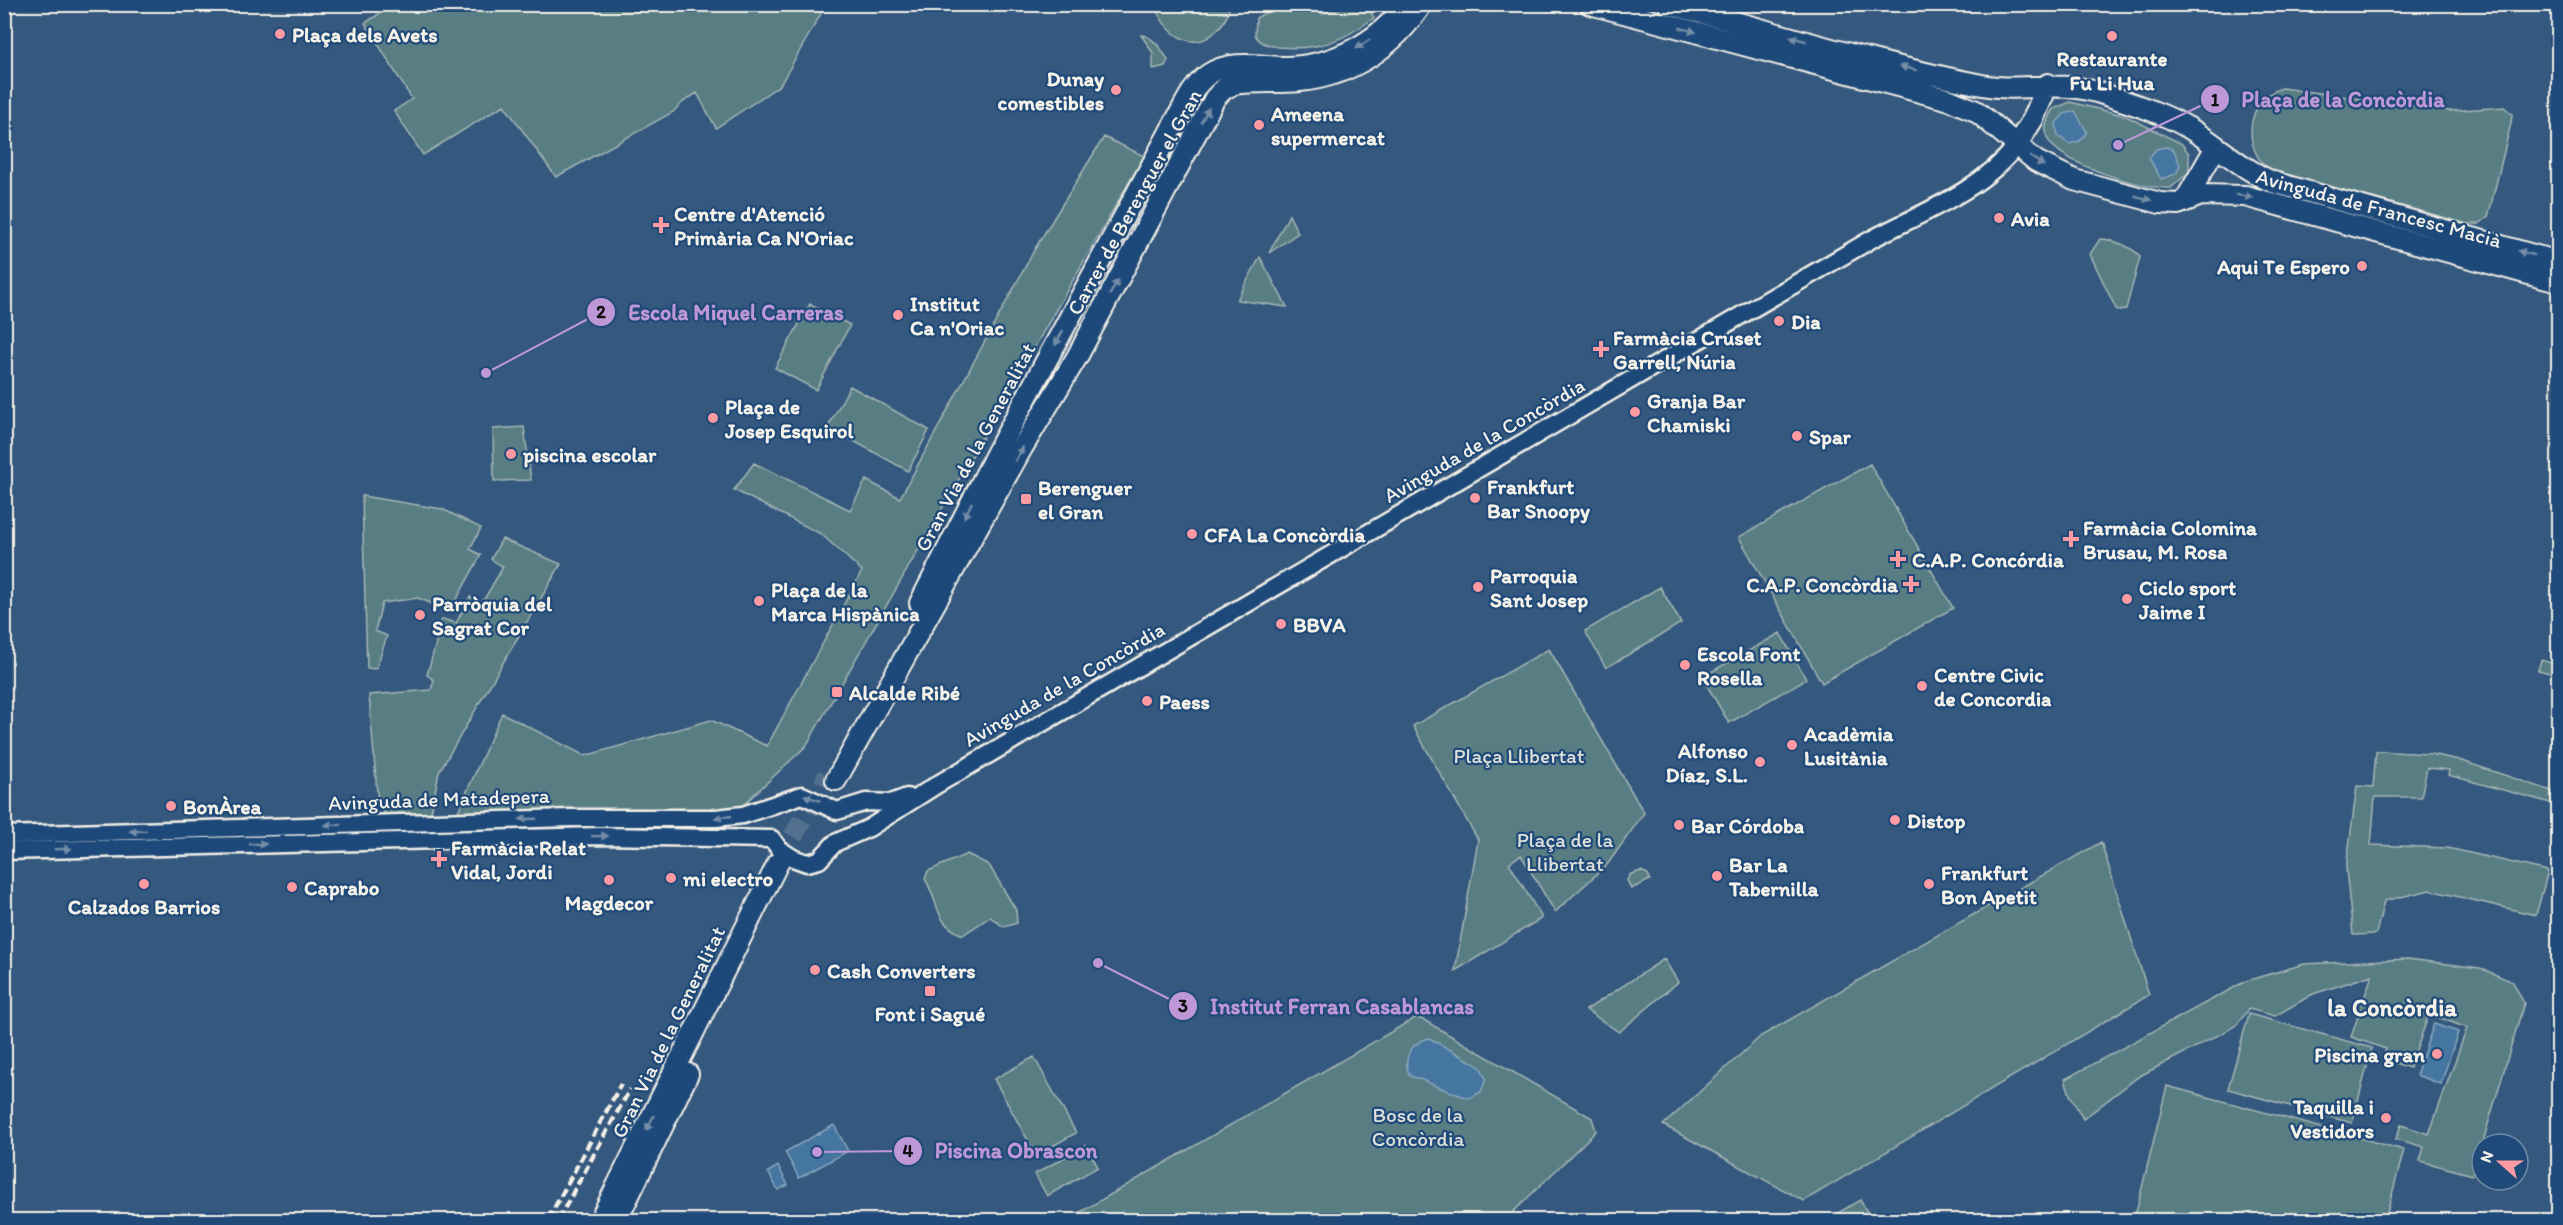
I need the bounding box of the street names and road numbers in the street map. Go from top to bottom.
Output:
street label: Carrer de Berenguer el Gran [1061,85,1207,319]
street label: Avinguda de Francesc Macià [2253,163,2505,253]
street label: Gran Via de la Generalitat [909,338,1041,556]
street label: Avinguda de la Concòrdia [1379,372,1589,508]
street label: Avinguda de la Concòrdia [959,616,1169,752]
street label: Avinguda de Matadepera [328,783,550,815]
street label: Gran Via de la Generalitat [606,922,730,1142]

